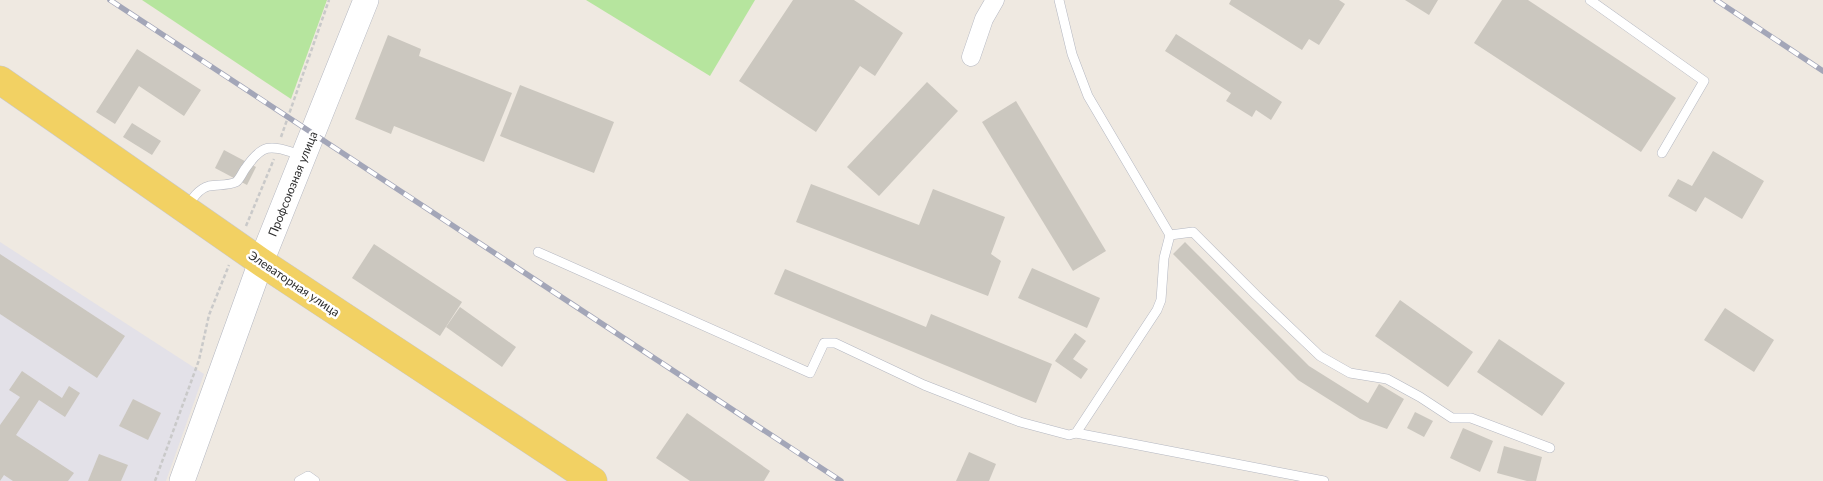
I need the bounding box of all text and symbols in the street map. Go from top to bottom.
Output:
street label: Профсоюзная улица [265,129,321,239]
street label: Элеваторная улица [246,248,343,320]

